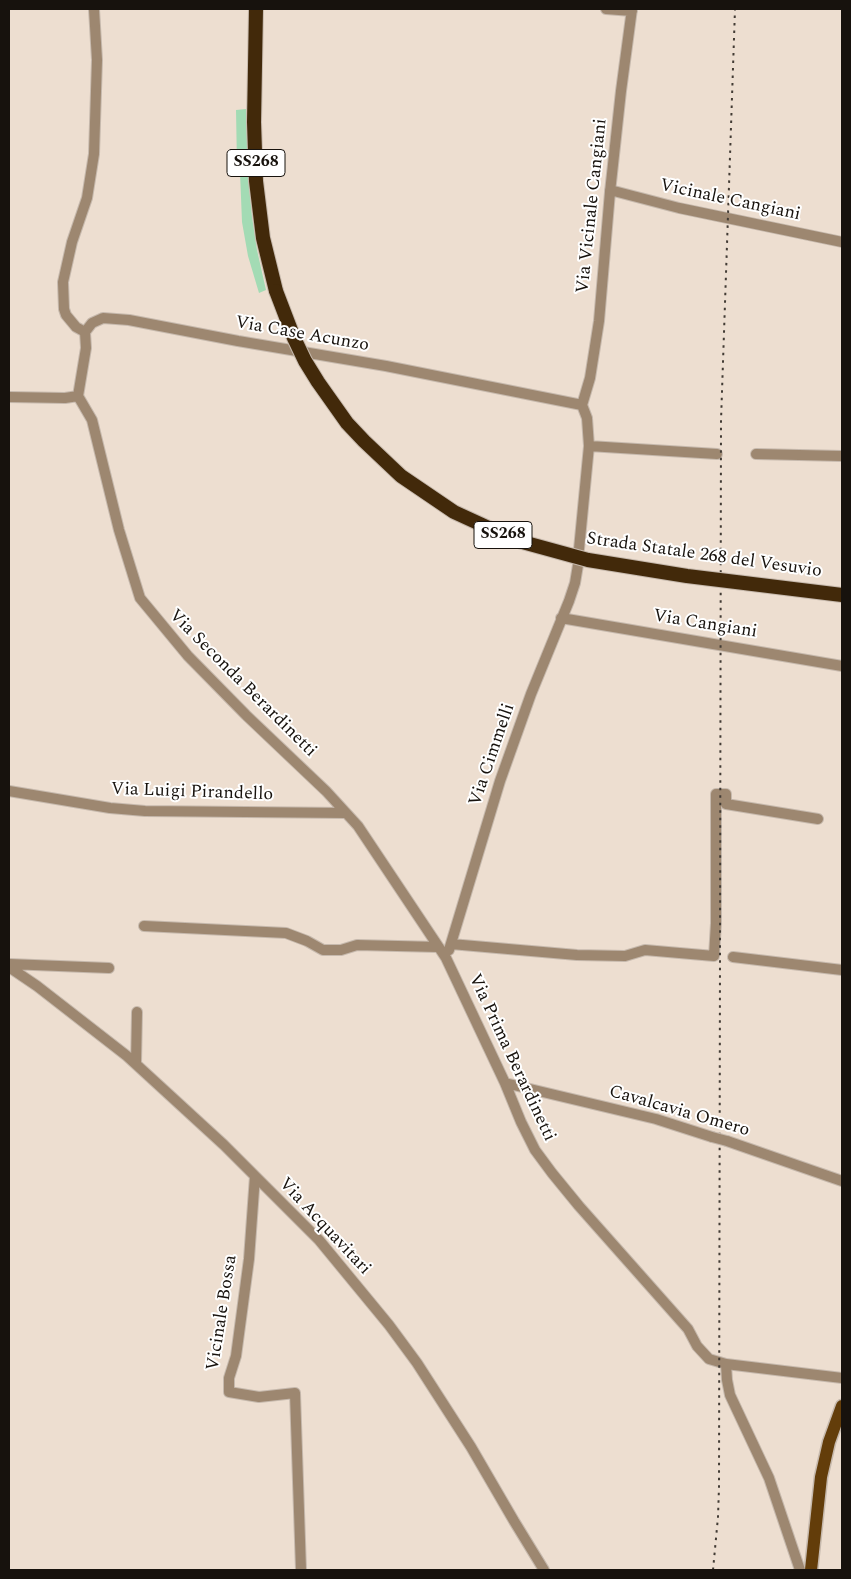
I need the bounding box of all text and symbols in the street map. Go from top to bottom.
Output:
street label: Via Vicinale Cangiani [573,118,613,294]
road number: SS268 [227,150,285,177]
street label: Vicinale Cangiani [658,176,802,226]
street label: Via Case Acunzo [233,313,371,357]
road number: SS268 [474,522,532,548]
street label: Strada Statale 268 del Vesuvio [585,529,823,583]
street label: Via Seconda Berardinetti [164,606,320,762]
street label: Via Cangiani [652,606,758,644]
street label: Via Cimmelli [465,701,521,809]
street label: Via Luigi Pirandello [111,779,273,807]
street label: Via Prima Berardinetti [463,971,559,1145]
street label: Cavalcavia Omero [606,1082,752,1142]
street label: Via Acquavitari [273,1174,375,1280]
street label: Vicinale Bossa [203,1254,243,1372]

